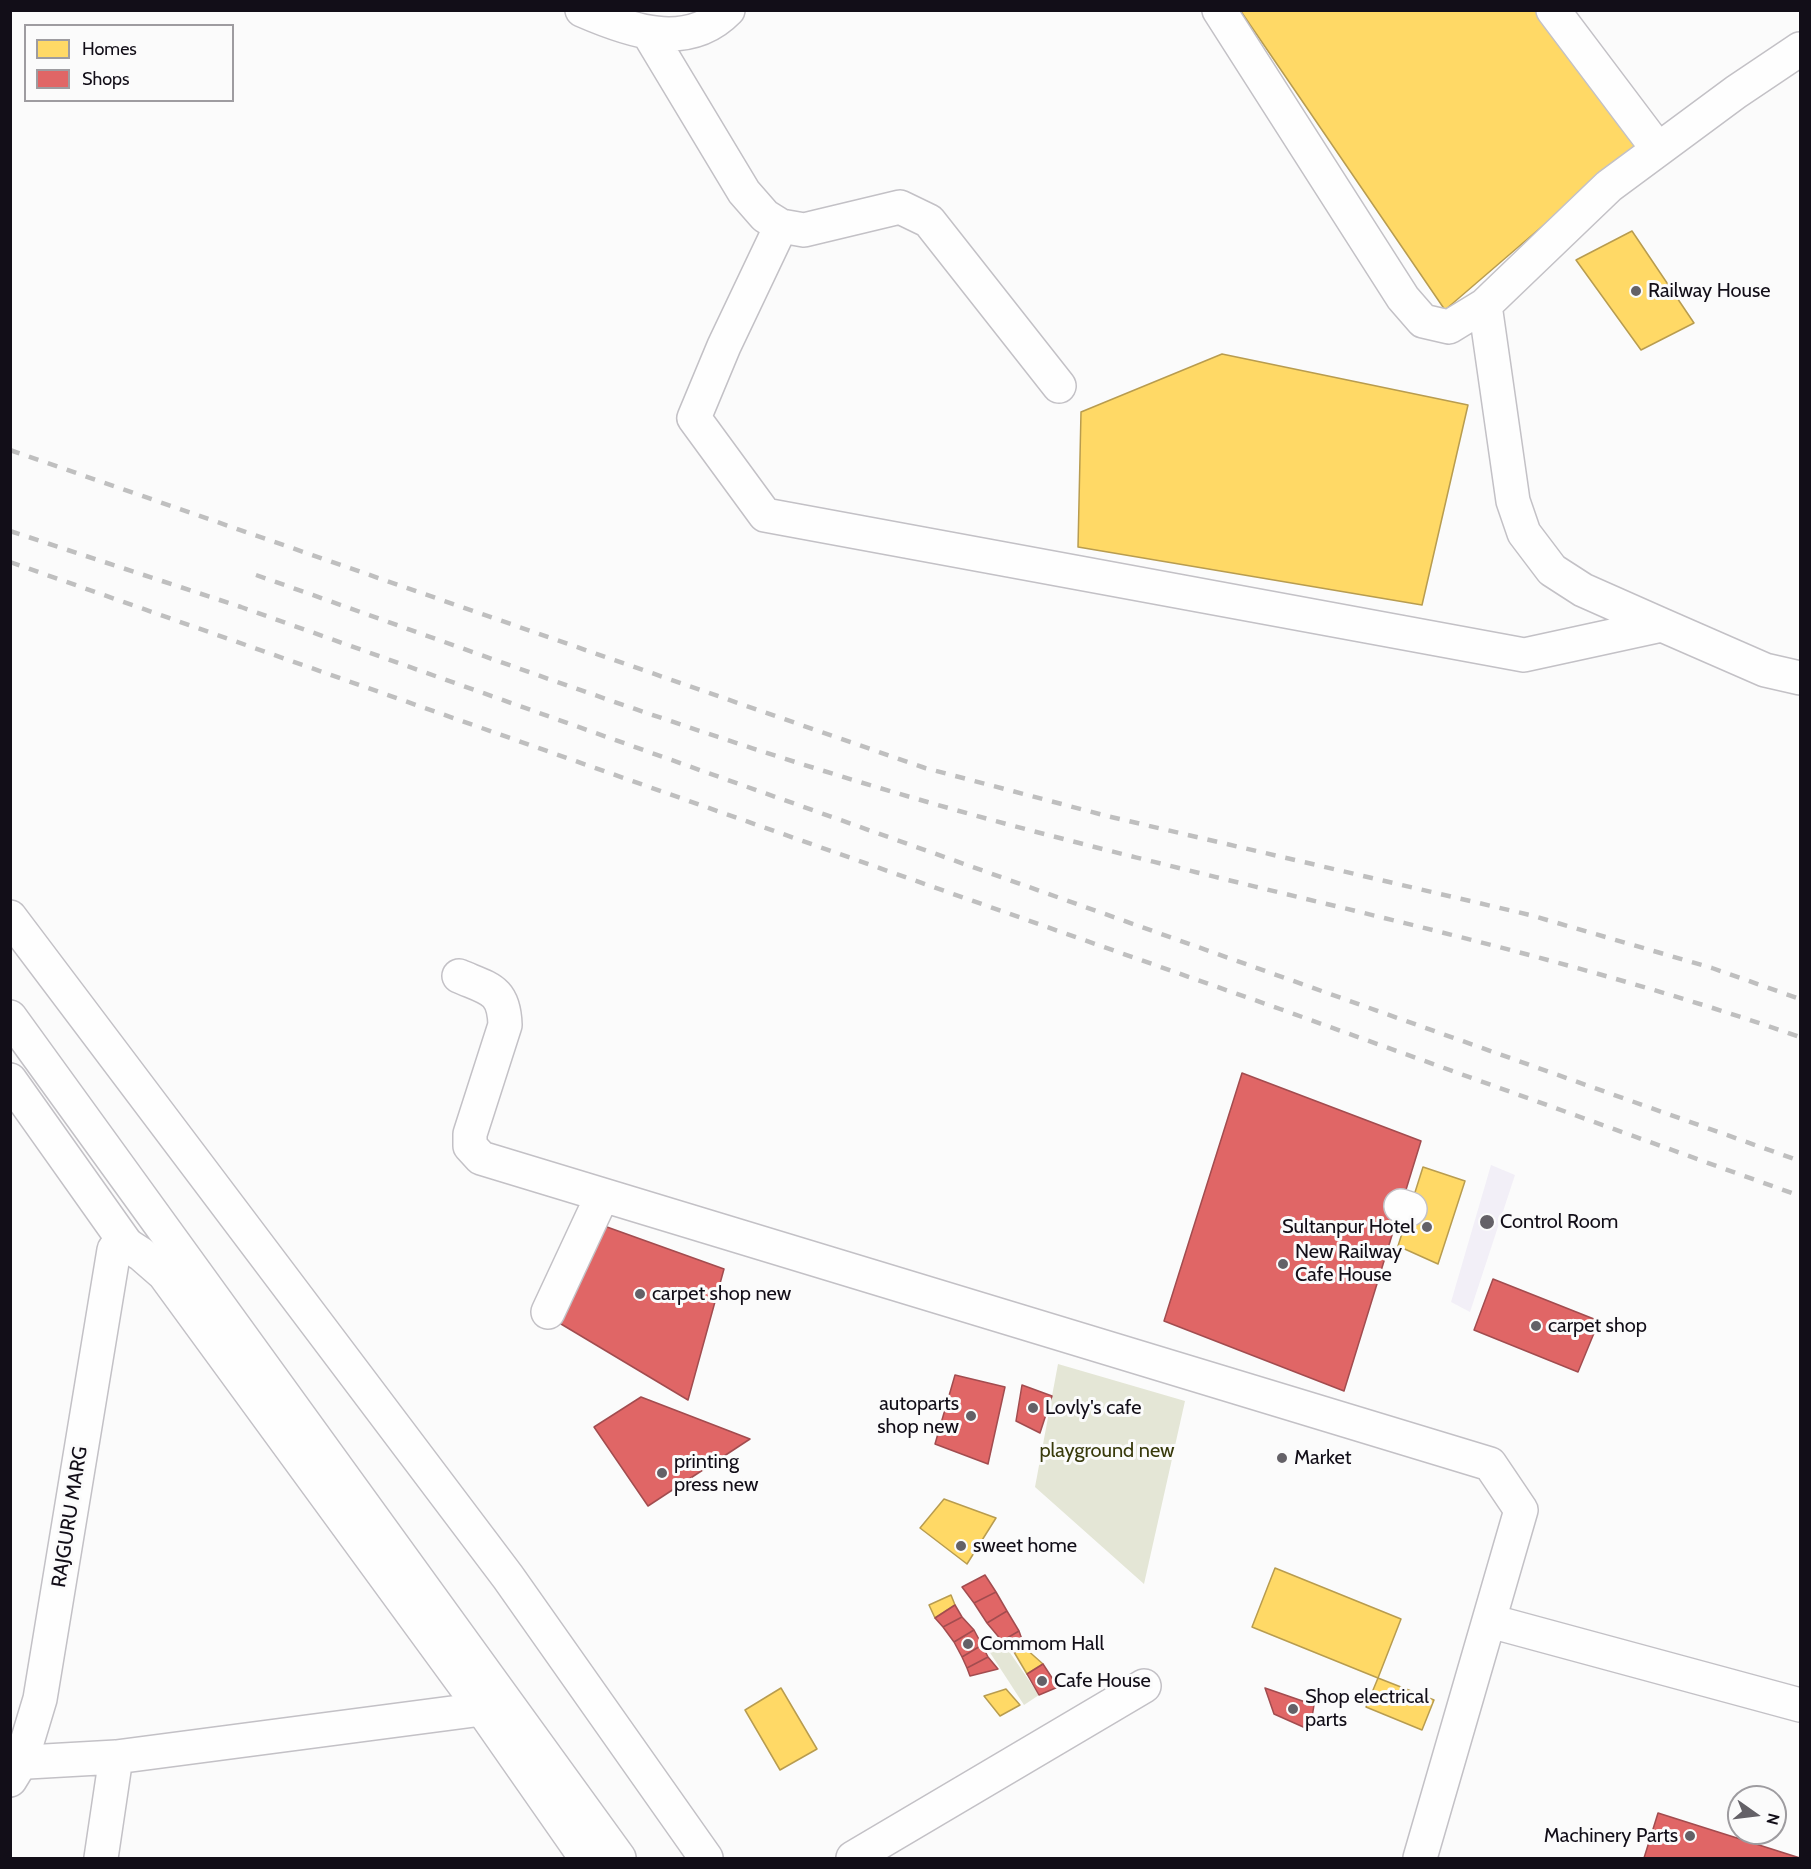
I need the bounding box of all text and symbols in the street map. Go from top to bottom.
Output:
legend [24,24,234,102]
text: Homes [82,38,137,60]
text: Shops [82,68,130,90]
place label: Railway House [1648,279,1770,303]
marker: Railway House [1629,284,1643,298]
place label: Control Room [1500,1210,1618,1234]
marker: Control Room [1478,1213,1496,1231]
place label: Sultanpur Hotel [1282,1215,1415,1239]
marker: Sultanpur Hotel [1420,1220,1434,1234]
place label: New Railway Cafe House [1295,1240,1402,1287]
marker: New Railway Cafe House [1276,1257,1290,1271]
place label: carpet shop new [652,1282,791,1306]
marker: carpet shop new [633,1287,647,1301]
place label: carpet shop [1548,1314,1647,1338]
marker: carpet shop [1529,1319,1543,1333]
place label: autoparts shop new [877,1392,959,1439]
place label: Lovly's cafe [1045,1396,1141,1420]
marker: Lovly's cafe [1026,1401,1040,1415]
marker: autoparts shop new [964,1409,978,1423]
park label: playground new [1039,1439,1175,1463]
street label: RAJGURU MARG [47,1445,93,1589]
place label: Market [1294,1446,1352,1470]
place label: printing press new [674,1450,758,1497]
marker: Market [1275,1451,1289,1465]
marker: printing press new [655,1466,669,1480]
place label: sweet home [973,1534,1077,1558]
marker: sweet home [954,1539,968,1553]
place label: Commom Hall [980,1632,1104,1656]
marker: Commom Hall [961,1637,975,1651]
place label: Cafe House [1054,1669,1151,1693]
marker: Cafe House [1035,1674,1049,1688]
place label: Shop electrical parts [1305,1685,1429,1732]
marker: Shop electrical parts [1286,1702,1300,1716]
north arrow [1727,1785,1787,1845]
text: N [1762,1811,1784,1827]
place label: Machinery Parts [1544,1824,1678,1848]
marker: Machinery Parts [1683,1829,1697,1843]

